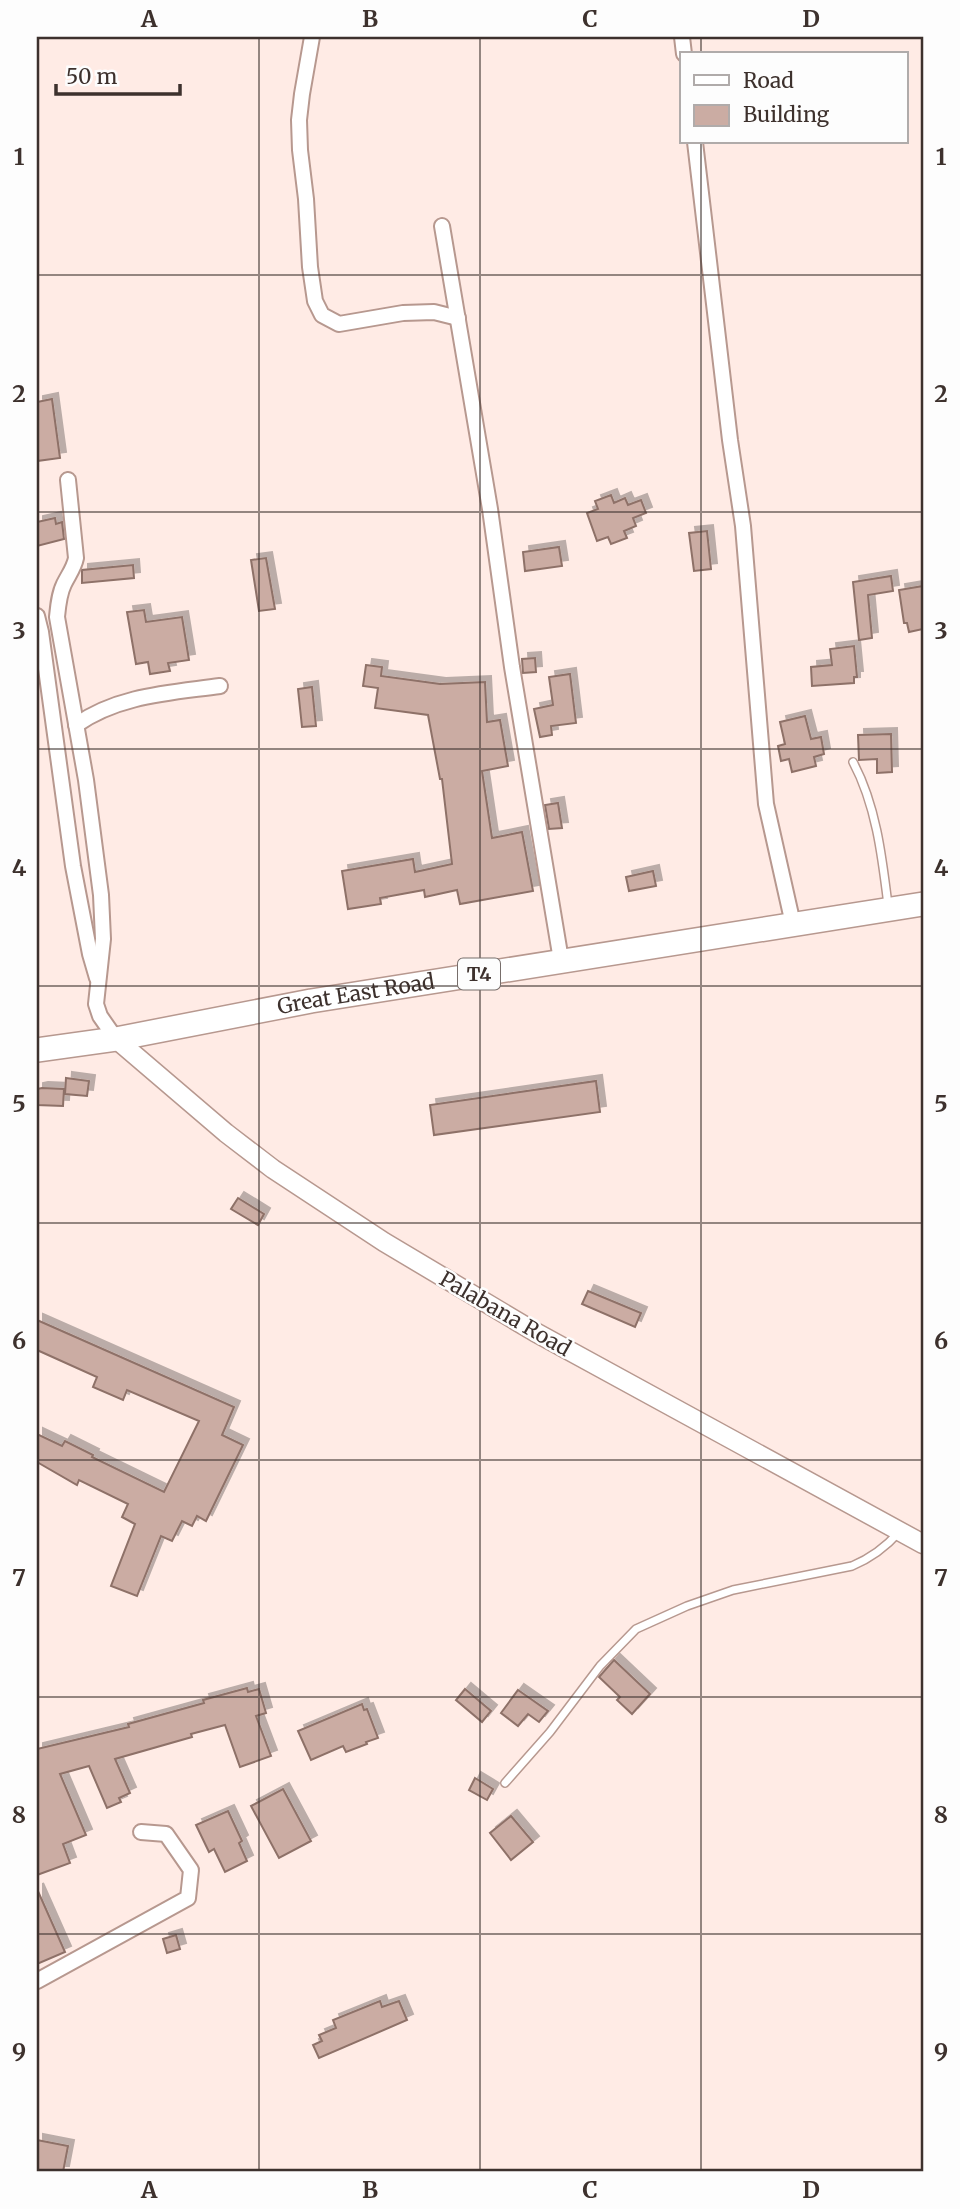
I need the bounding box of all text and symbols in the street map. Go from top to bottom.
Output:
text: A [140,4,158,33]
text: B [362,4,378,33]
text: C [582,4,598,33]
text: D [802,4,820,33]
scale bar [56,52,180,96]
legend [680,52,908,144]
text: 50 m [66,63,117,90]
text: Road [743,67,794,94]
text: Building [743,101,830,128]
text: 1 [14,142,25,171]
text: 1 [936,142,947,171]
text: 2 [12,379,26,408]
text: 2 [934,379,948,408]
text: 3 [12,616,26,645]
text: 3 [934,616,948,645]
text: 4 [12,853,27,882]
text: 4 [934,853,949,882]
road number: T4 [458,958,500,990]
street label: Great East Road [275,968,437,1020]
text: 5 [12,1089,26,1118]
text: 5 [934,1089,948,1118]
street label: Palabana Road [435,1265,576,1362]
text: 6 [12,1326,26,1355]
text: 6 [934,1326,948,1355]
text: 7 [12,1563,26,1592]
text: 7 [934,1563,948,1592]
text: 8 [12,1800,26,1829]
text: 8 [934,1800,948,1829]
text: 9 [12,2037,26,2066]
text: 9 [934,2037,948,2066]
text: A [140,2175,158,2204]
text: B [362,2175,378,2204]
text: C [582,2175,598,2204]
text: D [802,2175,820,2204]

